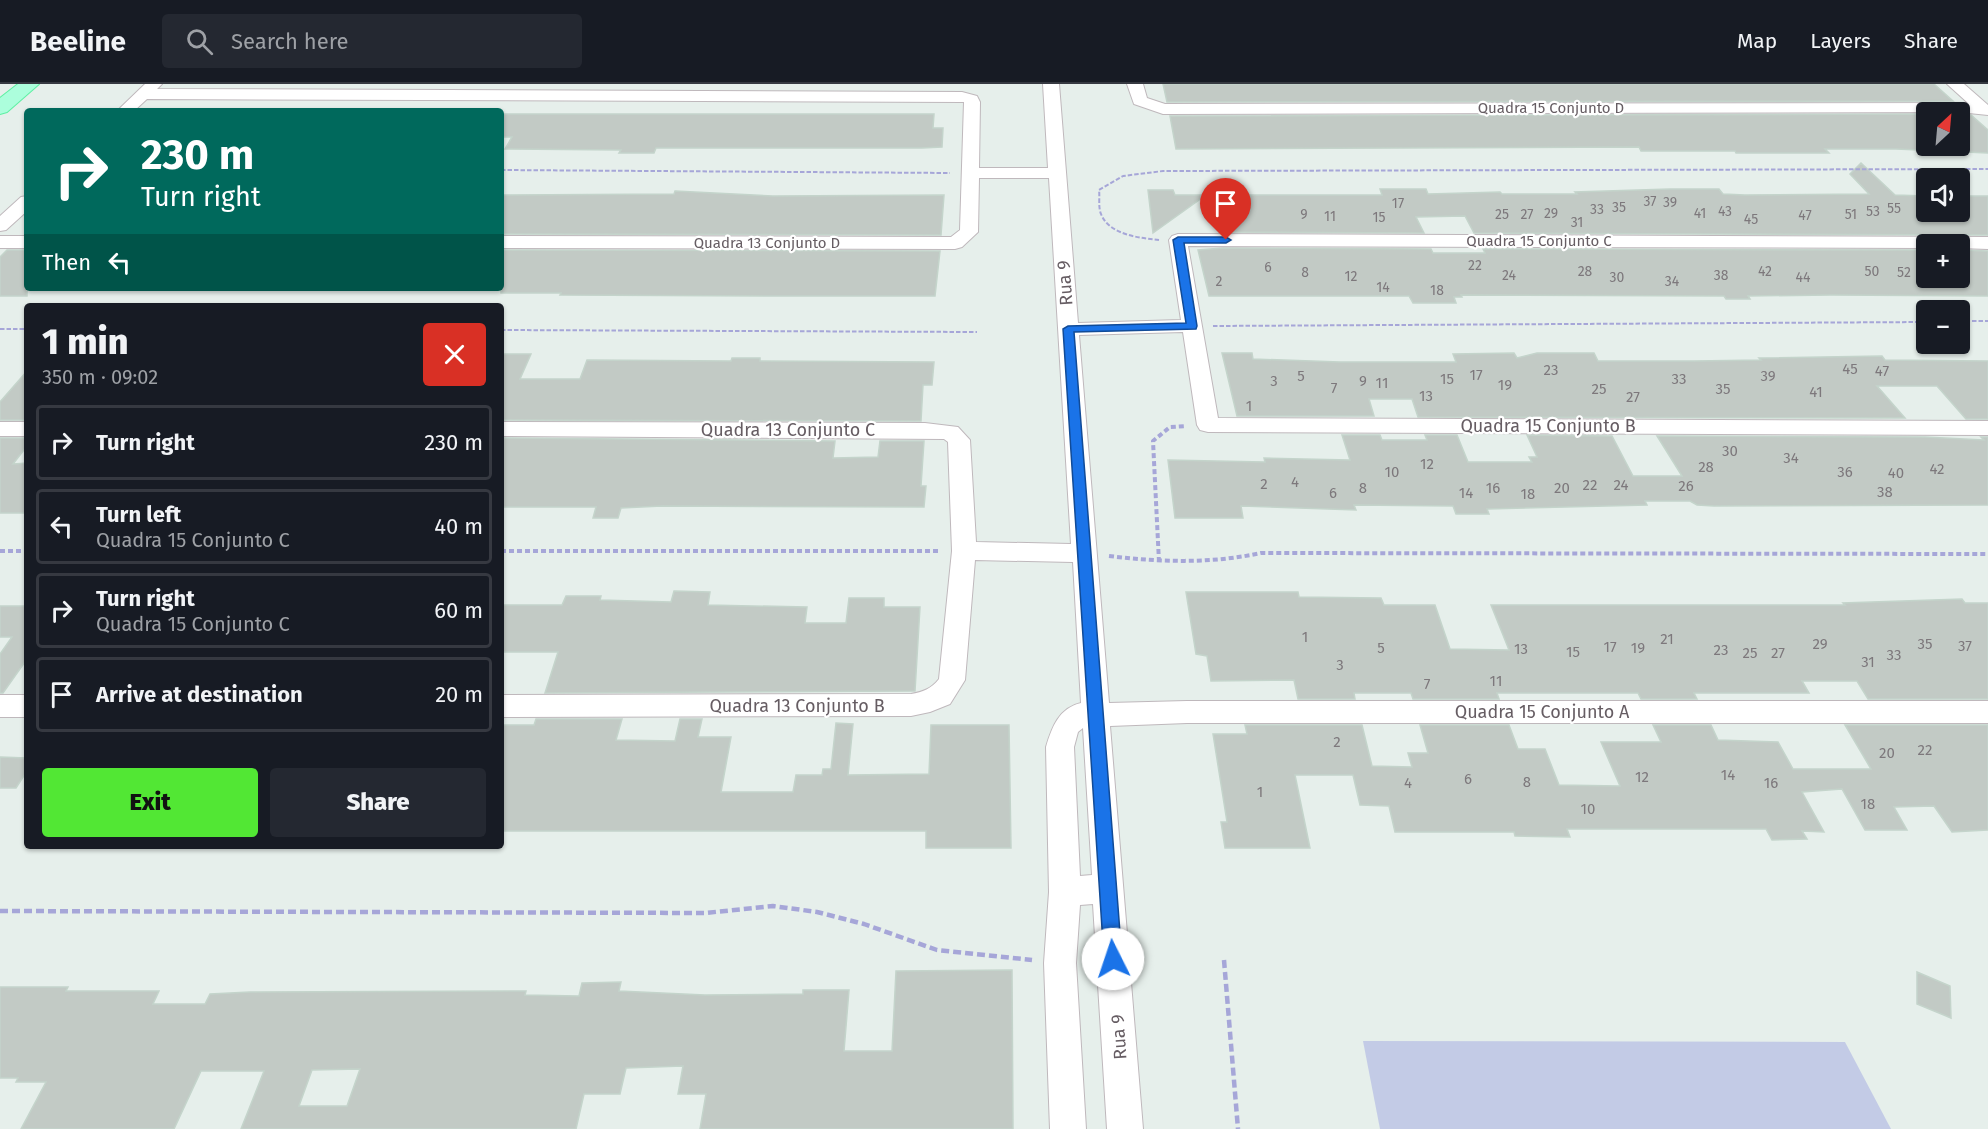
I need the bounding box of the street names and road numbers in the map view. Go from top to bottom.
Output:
street label: Quadra 15 Conjunto D [1478,99,1624,117]
street label: Quadra 15 Conjunto C [1466,232,1612,250]
street label: Quadra 13 Conjunto D [694,234,840,252]
street label: Rua 9 [1052,260,1078,306]
street label: Quadra 15 Conjunto B [1460,415,1636,437]
street label: Quadra 13 Conjunto C [701,419,875,441]
street label: Quadra 13 Conjunto B [709,695,885,717]
street label: Quadra 15 Conjunto A [1455,701,1630,723]
street label: Rua 9 [1106,1014,1132,1060]

